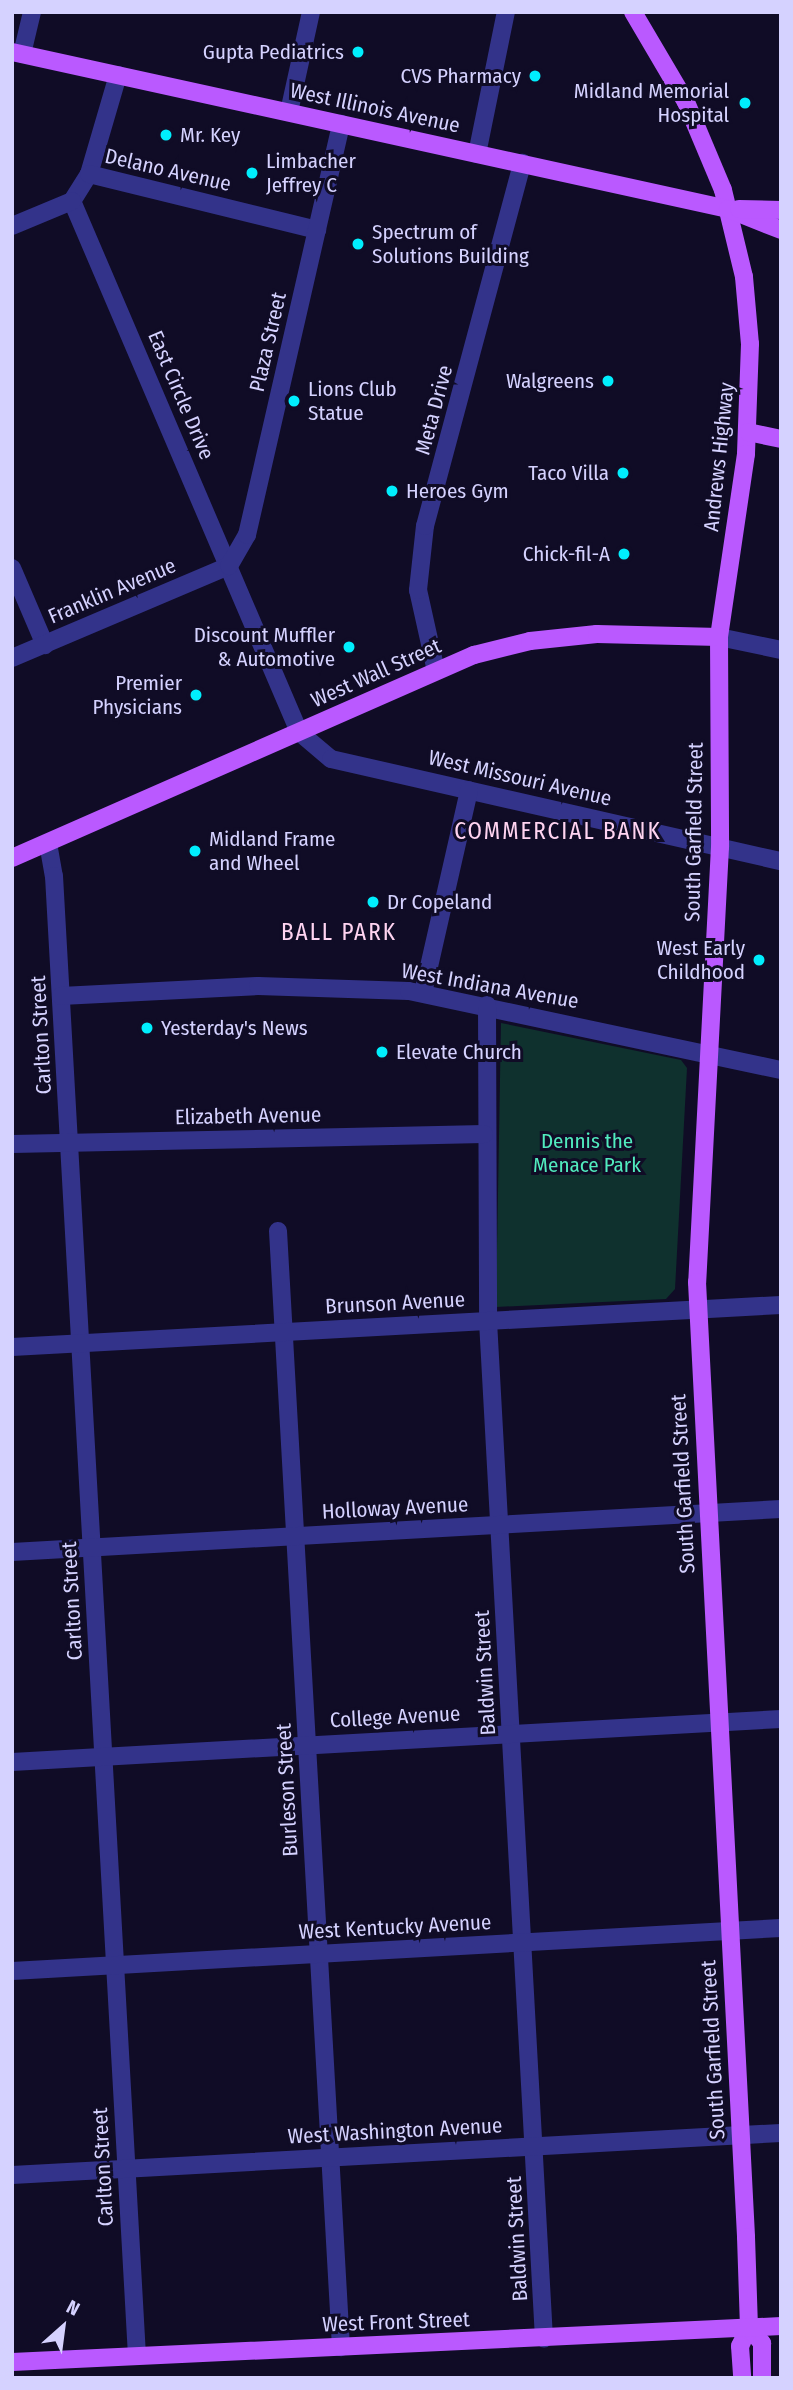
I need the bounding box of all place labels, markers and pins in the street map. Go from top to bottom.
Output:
place label: Gupta Pediatrics [203,39,344,65]
marker: Gupta Pediatrics [350,44,366,60]
place label: CVS Pharmacy [401,63,521,89]
marker: CVS Pharmacy [527,68,543,84]
place label: Midland Memorial Hospital [574,78,729,128]
marker: Midland Memorial Hospital [735,93,755,113]
place label: Mr. Key [180,122,240,148]
marker: Mr. Key [158,127,174,143]
place label: Limbacher Jeffrey C [266,148,356,198]
marker: Limbacher Jeffrey C [244,165,260,181]
place label: Spectrum of Solutions Building [372,219,529,269]
marker: Spectrum of Solutions Building [350,236,366,252]
place label: Walgreens [506,368,594,394]
marker: Walgreens [600,373,616,389]
place label: Lions Club Statue [308,376,397,426]
marker: Lions Club Statue [286,393,302,409]
place label: Taco Villa [528,460,609,486]
marker: Taco Villa [615,465,631,481]
place label: Heroes Gym [406,478,509,504]
marker: Heroes Gym [384,483,400,499]
place label: Chick-fil-A [523,541,610,567]
marker: Chick-fil-A [616,546,632,562]
place label: Discount Muffler & Automotive [194,622,335,672]
marker: Discount Muffler & Automotive [341,639,357,655]
place label: Premier Physicians [92,670,182,720]
marker: Premier Physicians [188,687,204,703]
place label: Midland Frame and Wheel [209,826,335,876]
marker: Midland Frame and Wheel [187,843,203,859]
place label: Dr Copeland [387,889,492,915]
marker: Dr Copeland [365,894,381,910]
place label: West Early Childhood [656,935,745,985]
marker: West Early Childhood [751,952,767,968]
place label: Yesterday's News [161,1015,308,1041]
marker: Yesterday's News [139,1020,155,1036]
place label: Elevate Church [396,1039,522,1065]
marker: Elevate Church [374,1044,390,1060]

